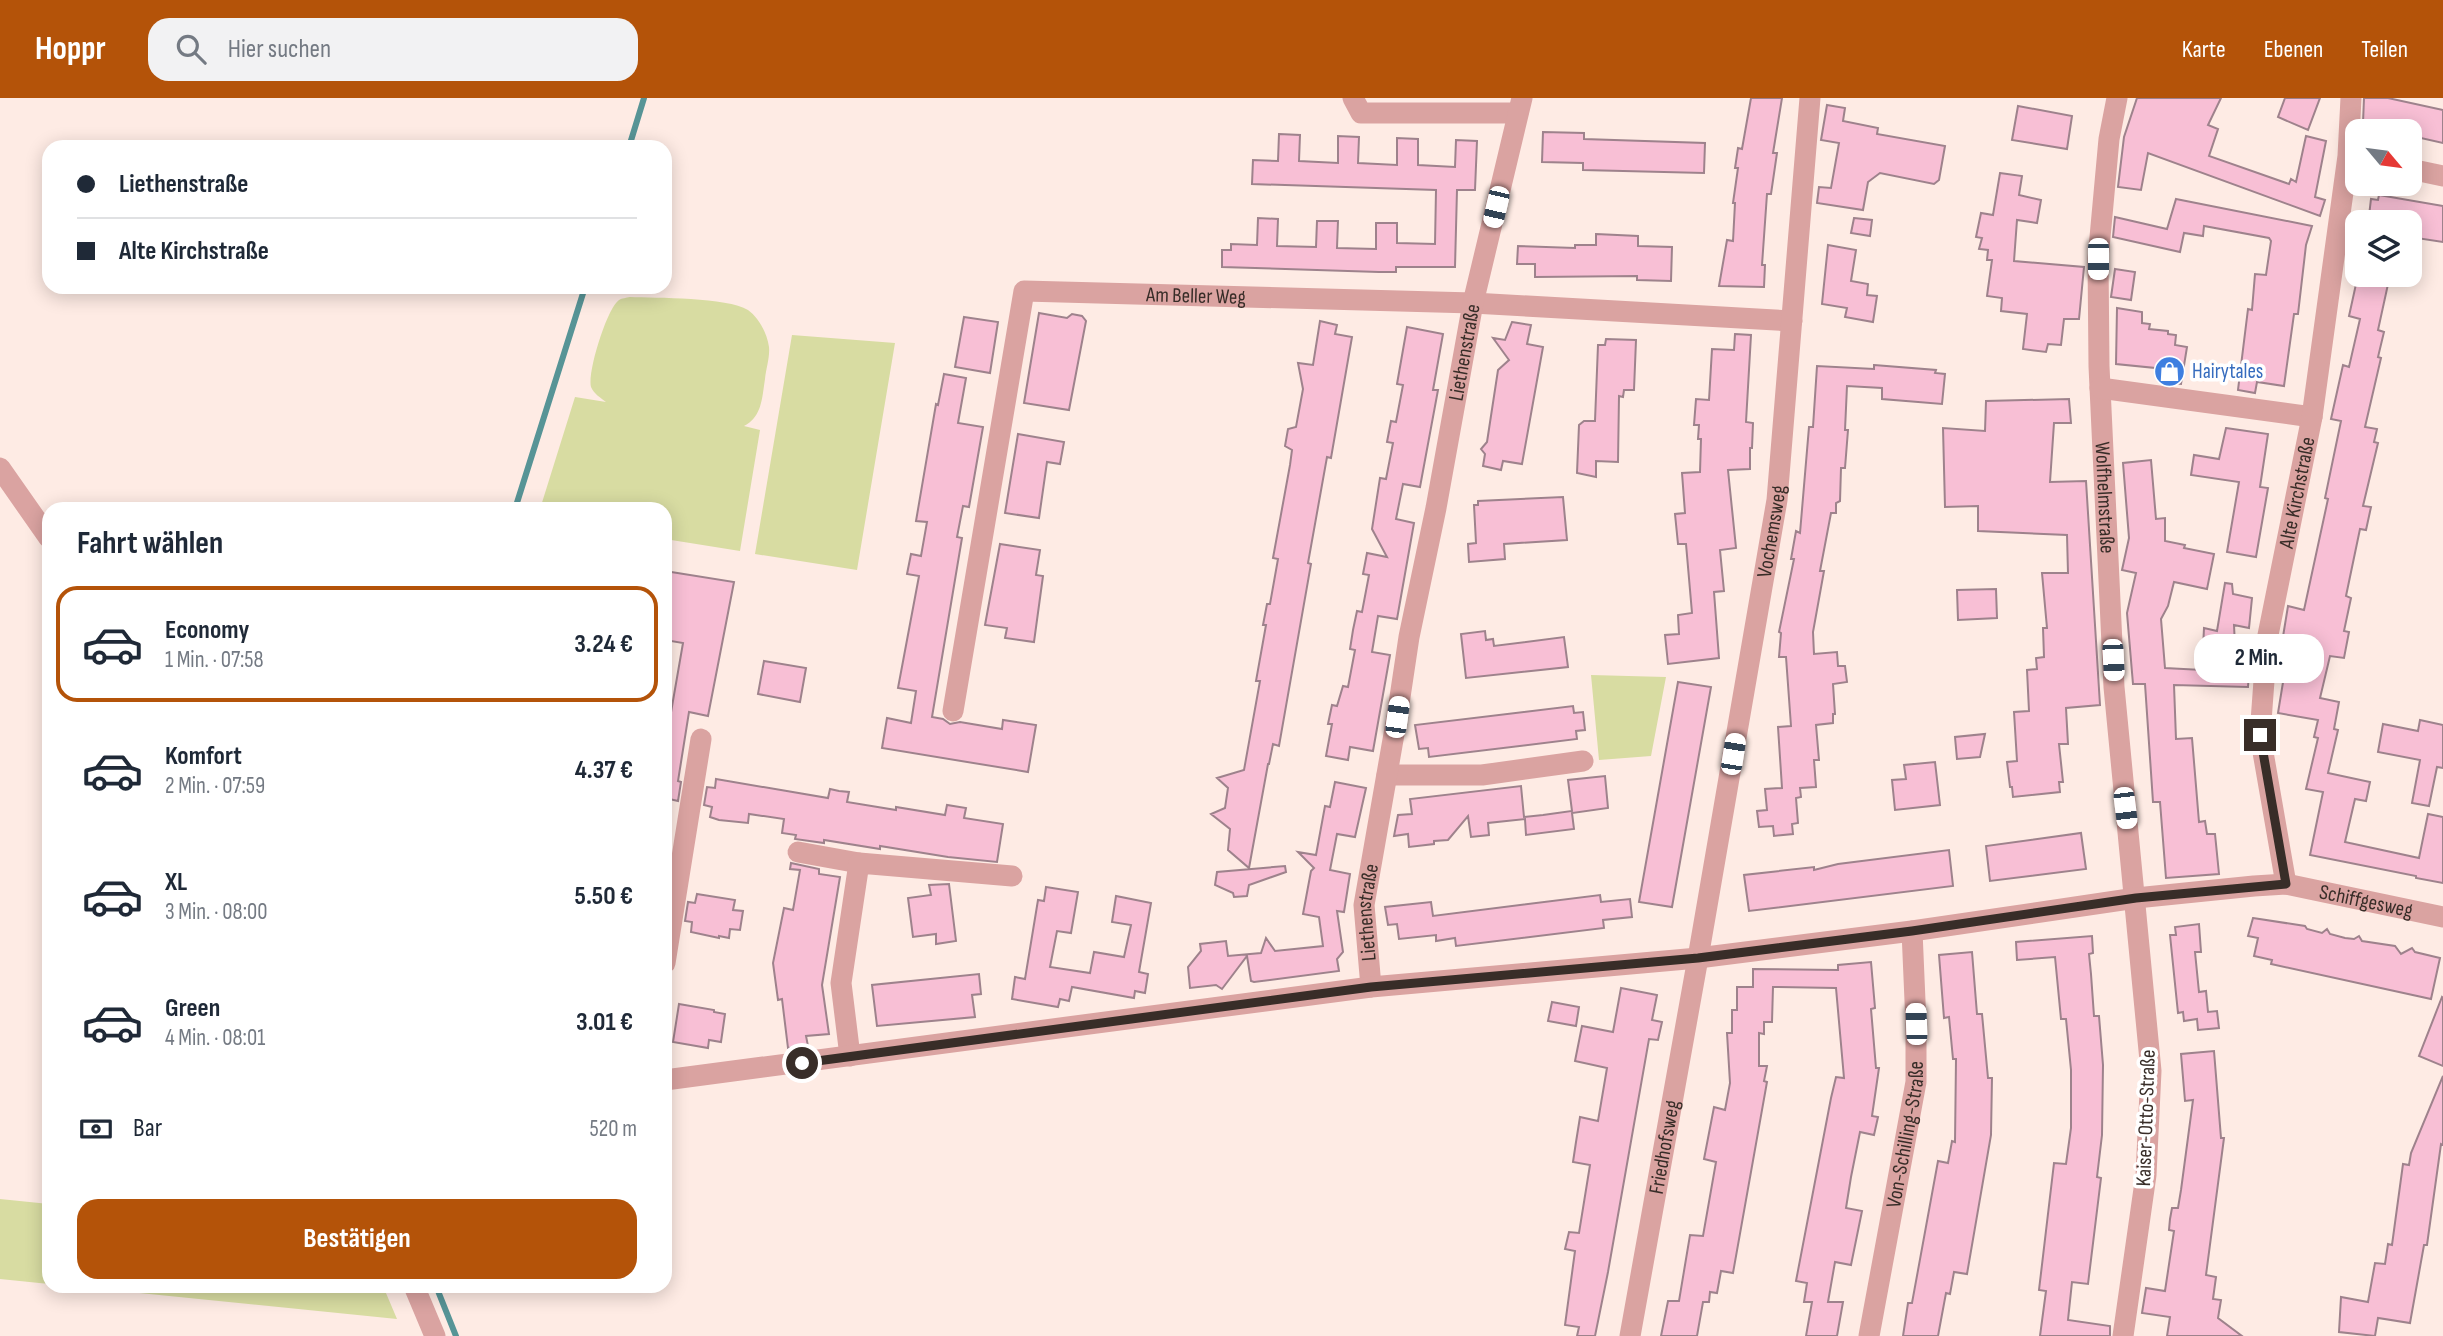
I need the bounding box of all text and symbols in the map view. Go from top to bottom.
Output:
search box [148,18,638,81]
text: Hoppr [35,29,106,69]
icon: search [172,30,210,68]
text: Hier suchen [228,34,331,65]
text: Karte [2182,35,2226,64]
text: Ebenen [2264,35,2323,64]
text: Teilen [2361,35,2408,64]
north arrow [2345,119,2422,196]
map controls [2345,119,2422,287]
text: Liethenstraße [119,169,248,200]
car [1482,184,1511,230]
button: layers [2345,210,2422,287]
text: Alte Kirchstraße [119,236,269,267]
car [2088,238,2109,280]
street label: Am Beller Weg [1145,282,1246,309]
street label: Liethenstraße [1443,302,1485,403]
shop icon: Hairytales [2152,354,2186,388]
place label: Hairytales [2192,359,2263,384]
street label: Alte Kirchstraße [2273,435,2320,551]
street label: Wolfhelmstraße [2090,441,2120,554]
street label: Vochemsweg [1751,484,1791,579]
text: Fahrt wählen [77,524,223,563]
icon: car [81,613,144,676]
text: Economy [165,615,249,646]
text: 3.24 € [574,629,633,660]
callout: 2 Min. [2195,634,2325,682]
car [2102,638,2125,682]
text: 2 Min. [2235,644,2283,672]
text: 1 Min. · 07:58 [165,646,264,674]
car [1384,695,1411,739]
route end [2244,719,2276,751]
car [1720,732,1747,776]
icon: car [81,739,144,802]
text: Komfort [165,741,242,772]
text: 4.37 € [575,755,633,786]
text: 2 Min. · 07:59 [165,772,265,800]
car [2113,786,2138,830]
street label: Liethenstraße [1351,862,1384,962]
icon: car [81,865,144,928]
text: XL [165,867,187,898]
street label: Schiffgesweg [2317,879,2415,923]
text: 5.50 € [575,881,633,912]
text: 3 Min. · 08:00 [165,898,268,926]
icon: car [81,991,144,1054]
text: Green [165,993,220,1024]
car [1905,1003,1928,1045]
text: 3.01 € [576,1007,633,1038]
text: 4 Min. · 08:01 [165,1024,265,1052]
route start [786,1047,818,1079]
street label: Kaiser-Otto-Straße [2131,1049,2161,1187]
street label: Von-Schilling-Straße [1881,1061,1929,1210]
street label: Friedhofsweg [1643,1098,1685,1196]
icon: cash [77,1110,115,1148]
text: Bar [133,1113,162,1144]
text: 520 m [590,1115,637,1143]
button: Bestätigen [77,1199,637,1279]

